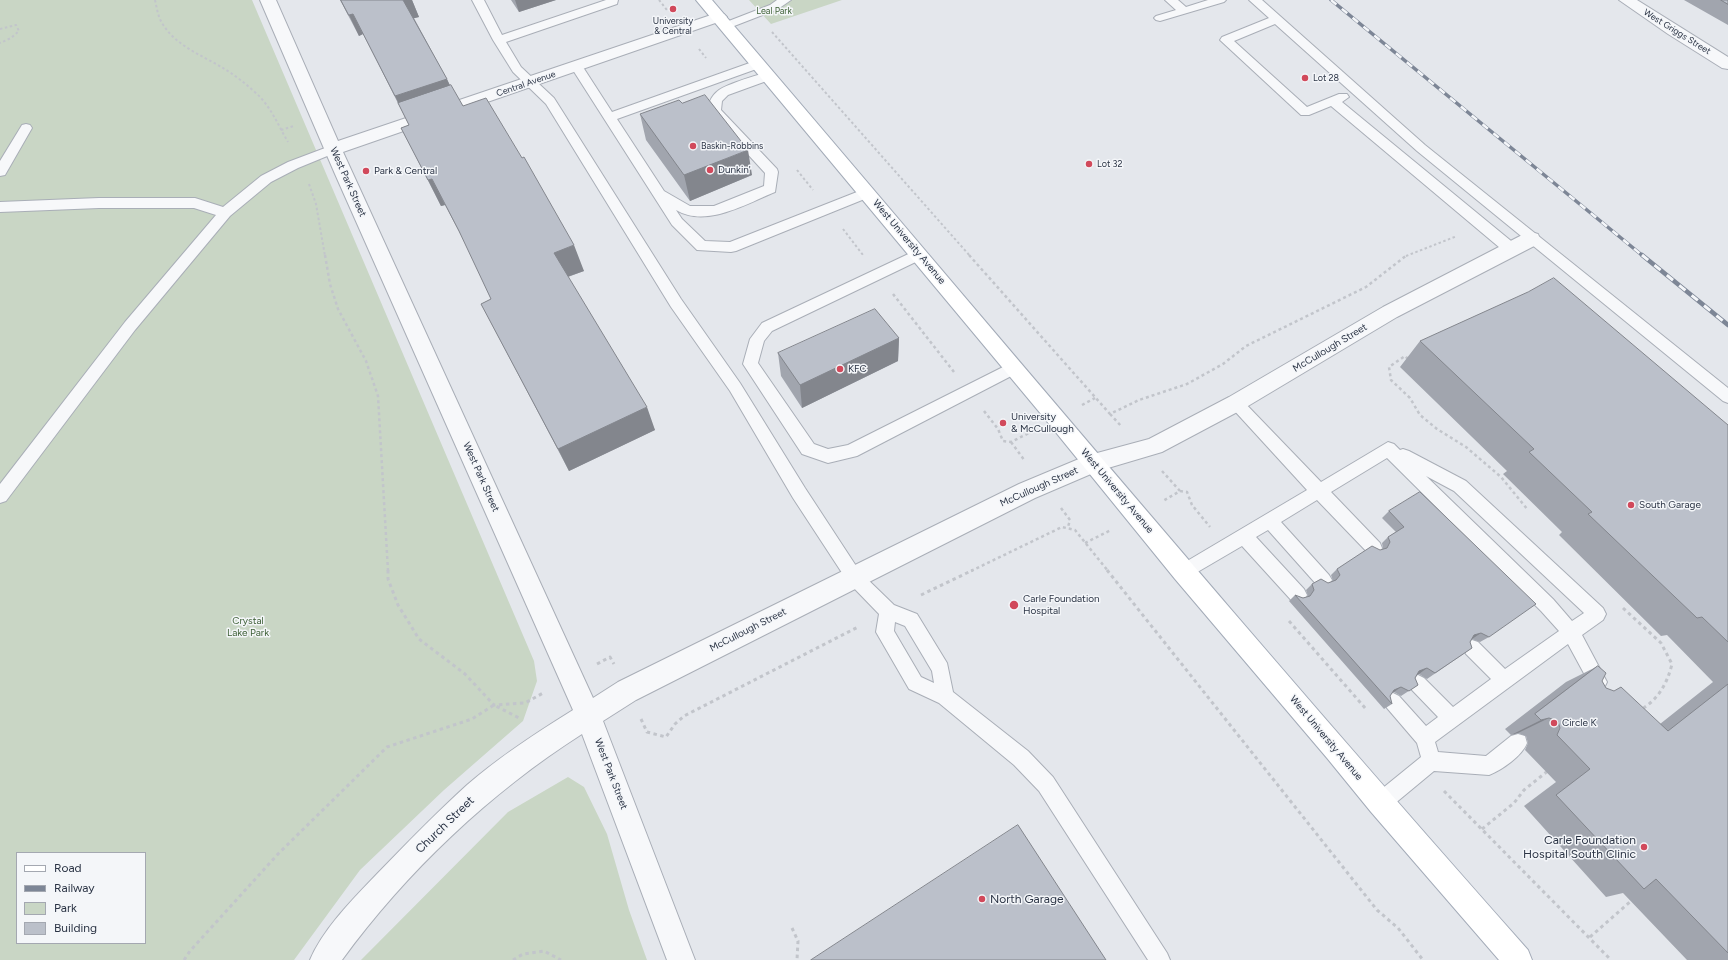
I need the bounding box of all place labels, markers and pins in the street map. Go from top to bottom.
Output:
marker: University & Central [668,4,678,14]
place label: University & Central [653,16,693,37]
marker: Lot 28 [1300,73,1310,83]
place label: Lot 28 [1313,73,1339,83]
marker: Baskin-Robbins [688,141,698,151]
place label: Baskin-Robbins [701,141,763,151]
marker: Lot 32 [1084,159,1094,169]
place label: Lot 32 [1097,159,1122,169]
place label: Dunkin' [718,164,751,176]
place label: Park & Central [374,165,437,177]
marker: Dunkin' [705,165,715,175]
marker: Park & Central [361,166,371,176]
place label: KFC [848,363,867,375]
marker: KFC [835,364,845,374]
place label: University & McCullough [1011,411,1074,434]
marker: University & McCullough [998,418,1008,428]
place label: South Garage [1639,499,1701,511]
marker: South Garage [1626,500,1636,510]
place label: Carle Foundation Hospital [1023,593,1100,616]
marker: Carle Foundation Hospital [1008,599,1020,611]
place label: Circle K [1562,717,1597,729]
marker: Circle K [1549,718,1559,728]
place label: Carle Foundation Hospital South Clinic [1523,833,1636,861]
marker: Carle Foundation Hospital South Clinic [1639,842,1649,852]
place label: North Garage [990,892,1064,906]
marker: North Garage [977,894,987,904]

